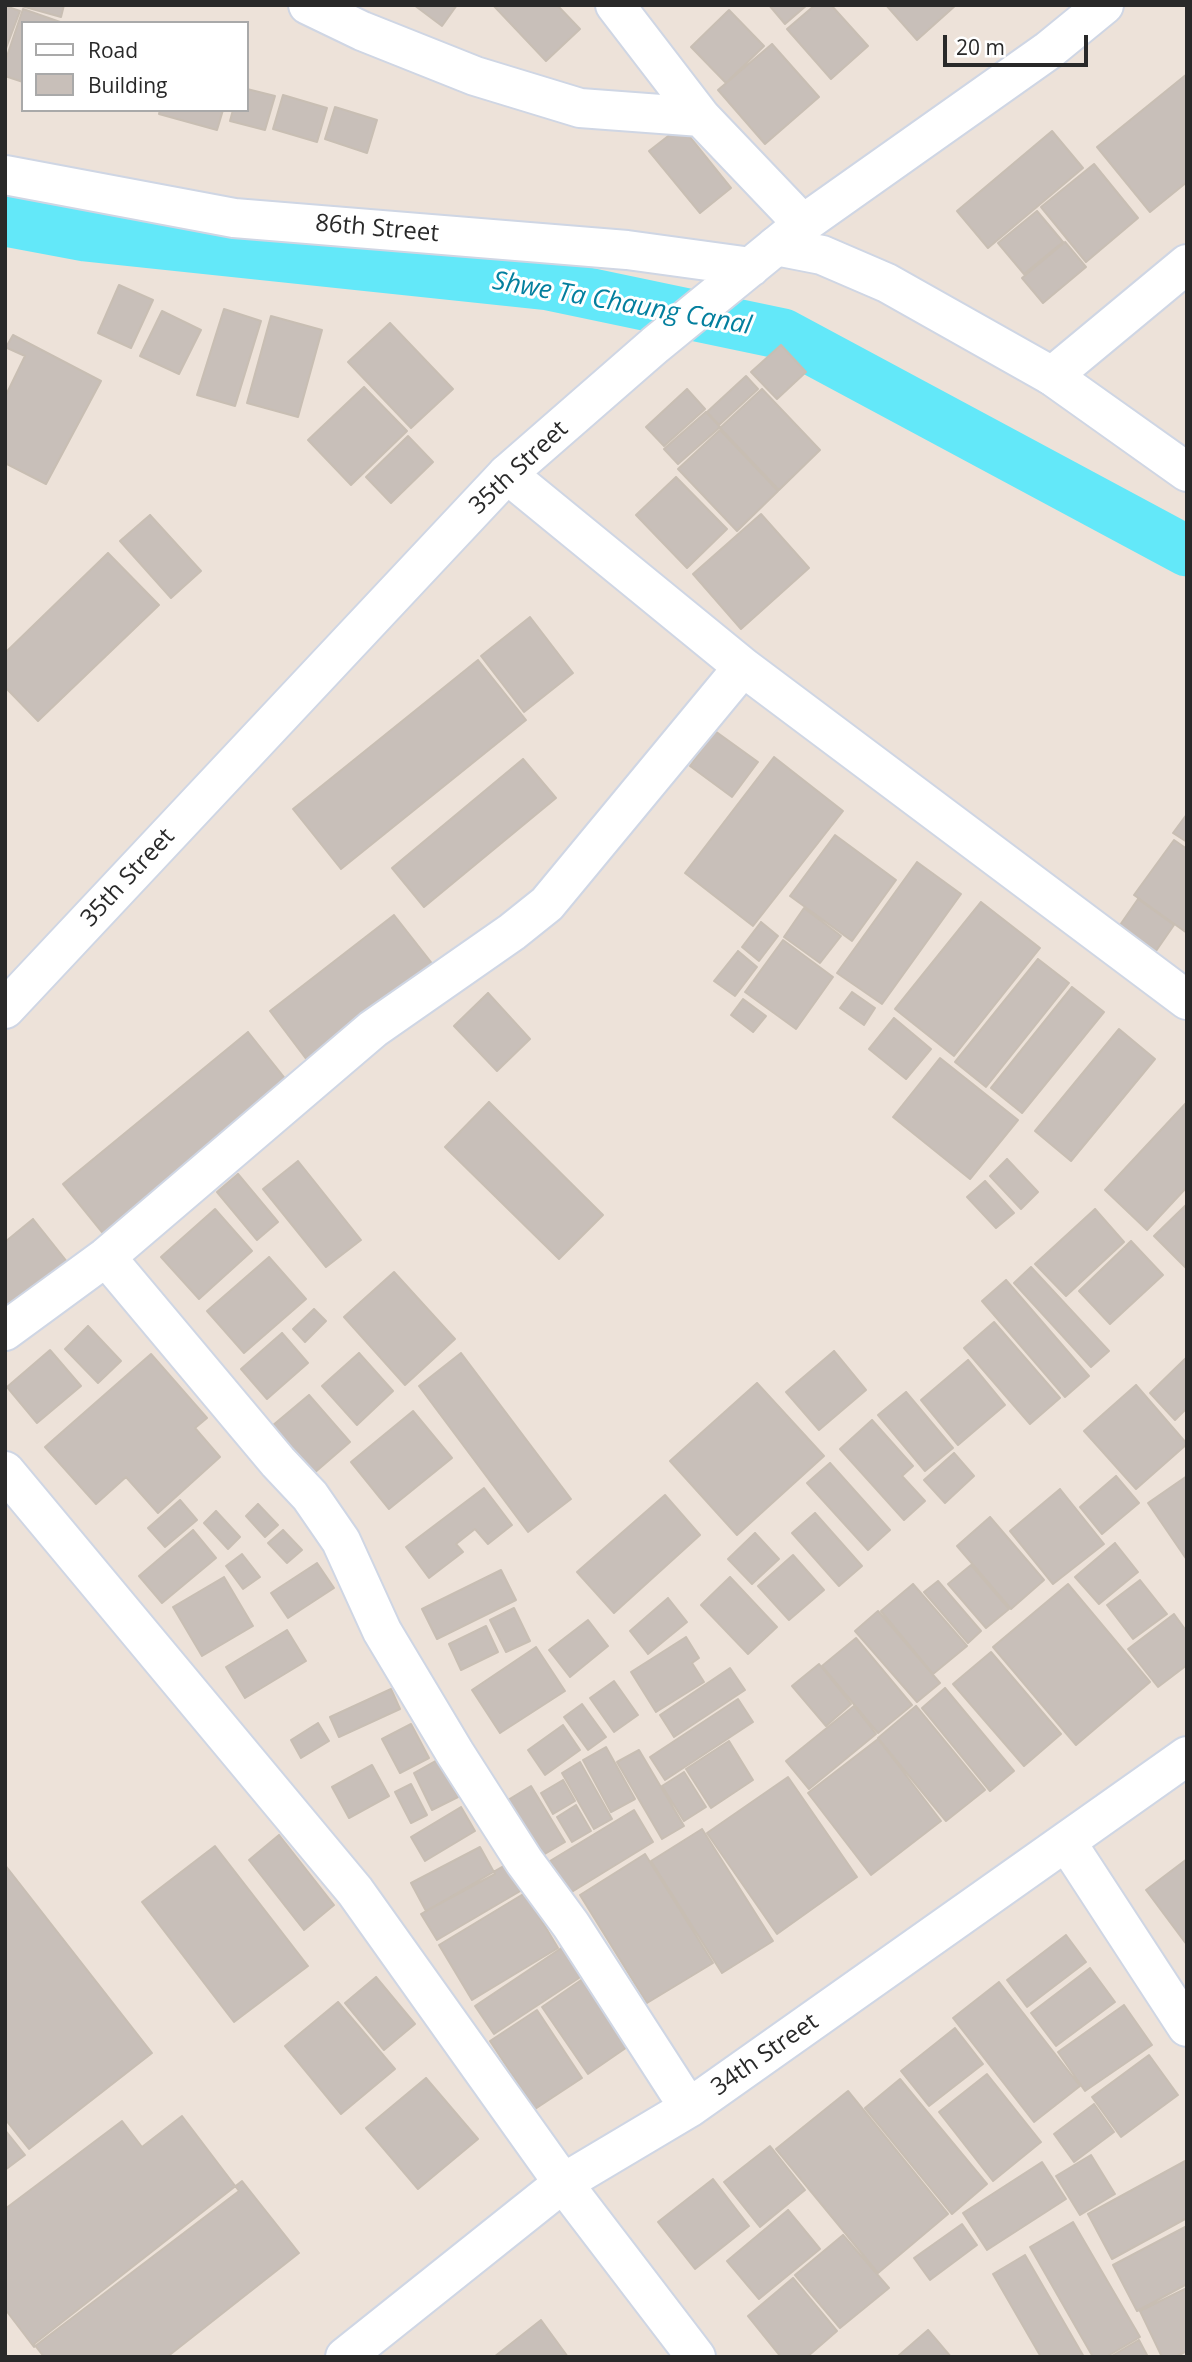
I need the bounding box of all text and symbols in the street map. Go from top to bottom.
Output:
legend [21,21,248,112]
scale bar [947,21,1092,65]
text: 20 m [956,33,1005,61]
text: Road [88,36,138,64]
text: Building [88,71,167,99]
street label: 86th Street [314,209,440,249]
water label: Shwe Ta Chaung Canal [490,266,754,342]
street label: 35th Street [464,415,574,521]
street label: 35th Street [75,823,181,933]
street label: 34th Street [706,2008,824,2102]

